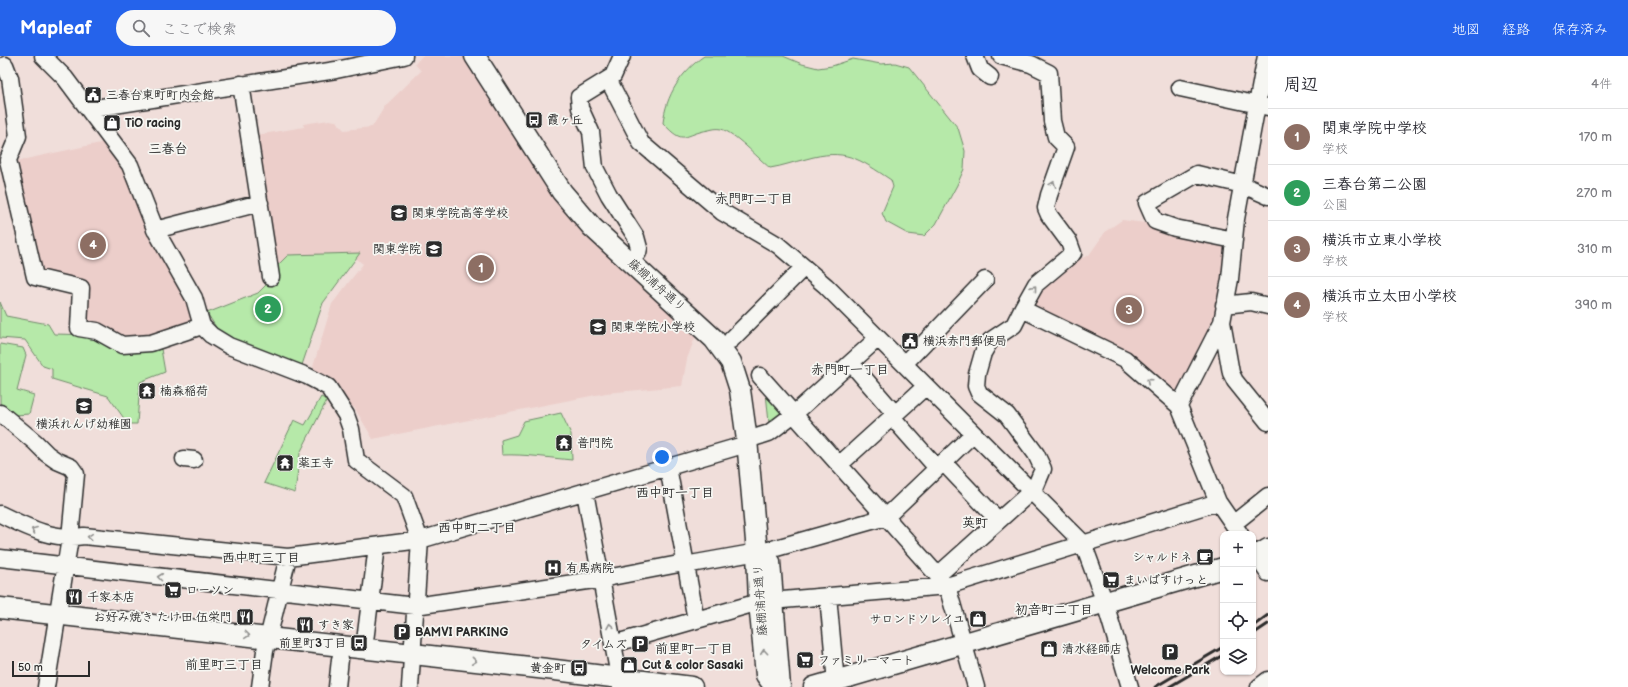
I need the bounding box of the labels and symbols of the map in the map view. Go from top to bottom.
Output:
public building icon: 三春台東町町内会館 [83,85,103,105]
place label: 三春台東町町内会館 [106,88,214,103]
bus stop icon: 霞ヶ丘 [524,110,544,130]
shop icon: TiO racing [102,113,122,133]
place label: 霞ヶ丘 [547,113,583,128]
place label: TiO racing [125,116,181,131]
district label: 三春台 [148,141,188,157]
one-way arrow [1049,181,1057,188]
district label: 赤門町二丁目 [715,191,793,207]
school or university icon: 関東学院高等学校 [389,203,409,223]
place label: 関東学院高等学校 [412,206,508,221]
pin: 4 [80,230,106,260]
school or university icon: 関東学院 [424,239,444,259]
place label: 関東学院 [373,242,421,257]
pin: 1 [468,253,494,283]
street label: 藤棚浦舟通り [625,256,688,315]
one-way arrow [1030,285,1037,292]
pin: 2 [255,294,281,324]
pin: 3 [1116,295,1142,325]
school or university icon: 関東学院小学校 [588,317,608,337]
place label: 関東学院小学校 [611,320,695,335]
public building icon: 横浜赤門郵便局 [900,331,920,351]
place label: 横浜赤門郵便局 [923,334,1007,349]
district label: 赤門町一丁目 [811,362,889,378]
one-way arrow [1146,378,1154,385]
temple icon: 楠森稲荷 [137,381,157,401]
place label: 楠森稲荷 [160,384,208,399]
school or university icon: 横浜れんげ幼稚園 [74,396,94,416]
place label: 横浜れんげ幼稚園 [36,417,132,432]
temple icon: 普門院 [554,433,574,453]
place label: 普門院 [577,436,613,451]
your location [652,447,672,467]
temple icon: 薬王寺 [275,453,295,473]
place label: 薬王寺 [298,456,334,471]
district label: 西中町一丁目 [636,485,714,501]
district label: 英町 [962,515,988,531]
district label: 西中町二丁目 [438,520,516,536]
one-way arrow [31,526,38,534]
one-way arrow [87,533,93,542]
cafe icon: シャルドネ [1195,547,1215,567]
district label: 西中町三丁目 [222,550,300,566]
place label: シャルドネ [1132,550,1192,565]
hospital icon: 有馬病院 [543,558,563,578]
place label: 有馬病院 [566,561,614,576]
street label: 藤棚浦舟通り [751,564,770,636]
supermarket icon: まいばすけっと [1101,570,1121,590]
one-way arrow [156,572,163,581]
place label: まいばすけっと [1124,573,1208,588]
supermarket icon: ローソン [163,580,183,600]
place label: ローソン [186,583,234,598]
restaurant icon: 千家本店 [64,587,84,607]
place label: 千家本店 [87,590,135,605]
district label: 初音町二丁目 [1015,602,1093,618]
restaurant icon: お好み焼き たけ田 伍栄門 [235,607,255,627]
shop icon: サロンドソレイユ [968,609,988,629]
place label: お好み焼き たけ田 伍栄門 [94,610,232,625]
place label: サロンドソレイユ [869,612,965,627]
restaurant icon: すき家 [295,615,315,635]
place label: すき家 [318,618,354,633]
parking icon: BAMVI PARKING [392,622,412,642]
one-way arrow [606,623,614,629]
place label: BAMVI PARKING [415,625,509,640]
one-way arrow [244,630,250,639]
bus stop icon: 前里町3丁目 [349,633,369,653]
parking icon: タイムズ [630,634,650,654]
place label: 前里町3丁目 [279,636,346,651]
place label: タイムズ [580,637,627,652]
shop icon: 清水経師店 [1039,639,1059,659]
district label: 前里町一丁目 [655,641,733,657]
place label: 清水経師店 [1062,642,1122,657]
parking icon: Welcome Park [1160,642,1180,662]
one-way arrow [759,649,768,655]
supermarket icon: ファミリーマート [795,650,815,670]
place label: ファミリーマート [818,653,914,668]
shop icon: Cut & color Sasaki [619,655,639,675]
one-way arrow [471,656,477,665]
district label: 前里町三丁目 [185,657,263,673]
bus stop icon: 黄金町 [569,658,589,678]
place label: Cut & color Sasaki [642,658,743,673]
scale bar [12,659,90,678]
place label: 黄金町 [530,661,566,676]
place label: Welcome Park [1130,663,1210,678]

